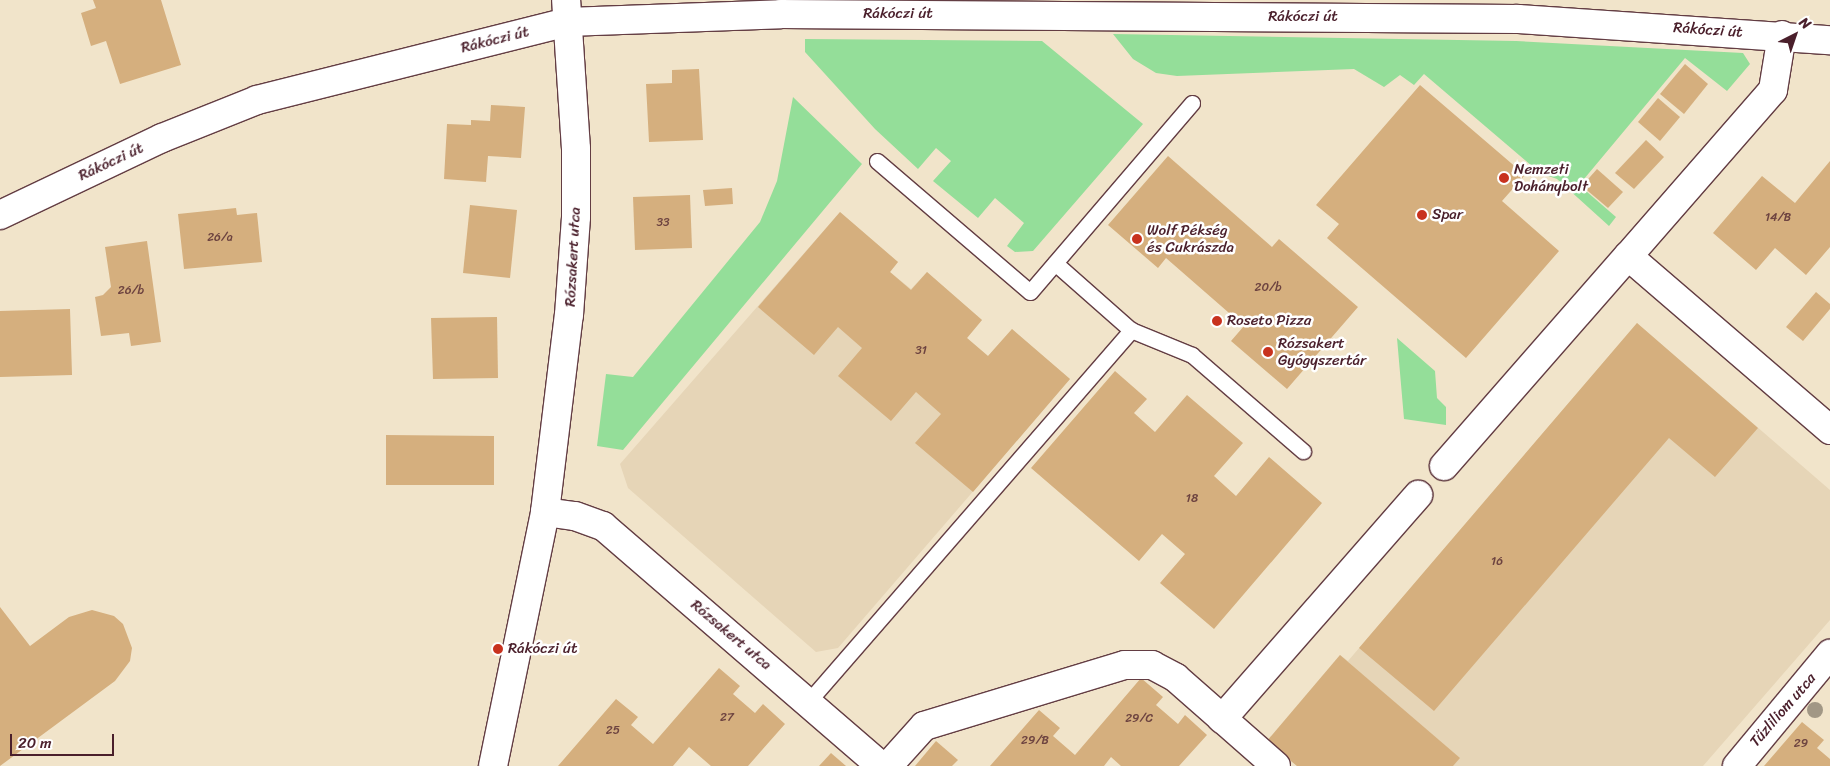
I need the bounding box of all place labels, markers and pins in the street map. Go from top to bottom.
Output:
place label: Nemzeti Dohánybolt [1514,160,1588,195]
marker: Nemzeti Dohánybolt [1498,172,1510,184]
place label: Spar [1432,206,1463,224]
marker: Spar [1416,209,1428,221]
place label: Wolf Pékség és Cukrászda [1147,221,1233,256]
marker: Wolf Pékség és Cukrászda [1131,233,1143,245]
place label: Roseto Pizza [1227,312,1311,330]
marker: Roseto Pizza [1211,315,1223,327]
place label: Rózsakert Gyógyszertár [1278,334,1366,369]
marker: Rózsakert Gyógyszertár [1262,346,1274,358]
place label: Rákóczi út [508,640,577,658]
marker: Rákóczi út [492,643,504,655]

